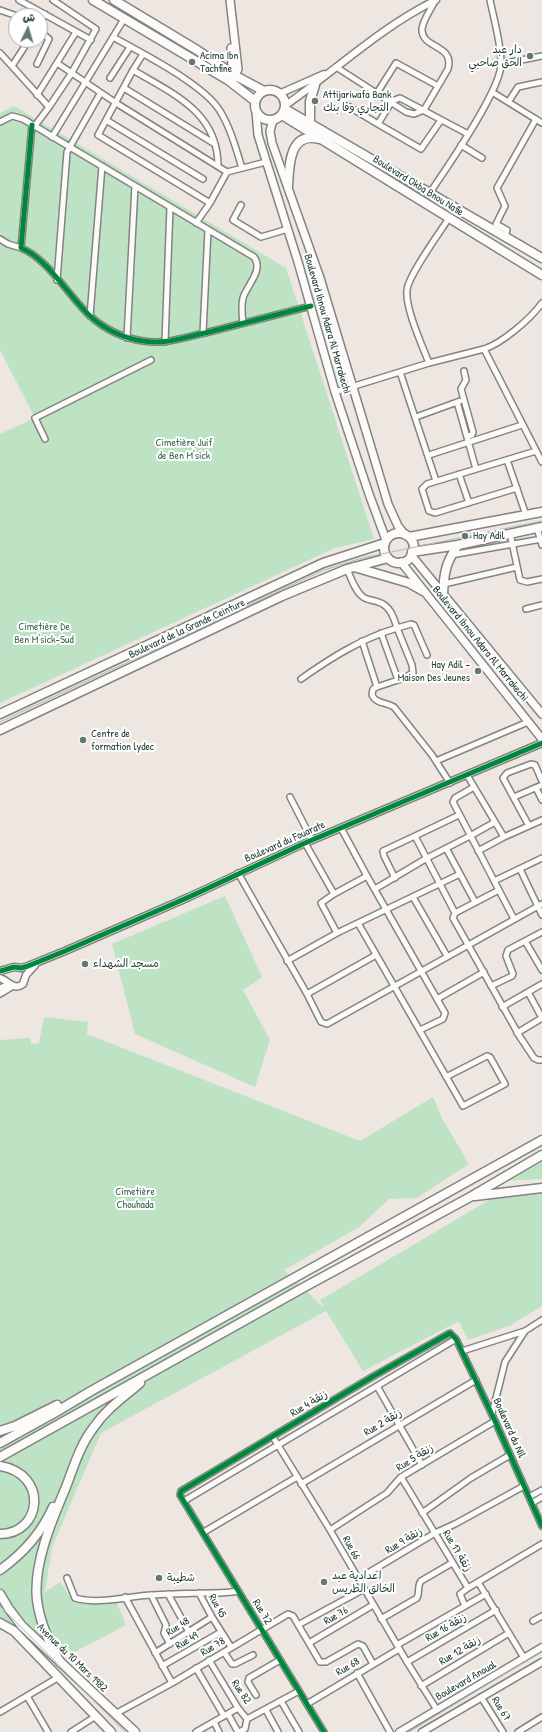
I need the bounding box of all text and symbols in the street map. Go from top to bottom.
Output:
north arrow [8,8,48,48]
text: ش [22,10,36,25]
place label: دار عبد الحق صاحبي [468,43,522,69]
place label: Acima Ibn Tachfine [200,49,239,75]
marker: دار عبد الحق صاحبي [525,51,535,61]
marker: Acima Ibn Tachfine [187,57,197,67]
place label: Attijariwafa Bank التجاري وفا بنك [323,88,392,114]
marker: Attijariwafa Bank التجاري وفا بنك [310,96,320,106]
street label: Boulevard Okba Bnou Nafie [370,153,466,219]
street label: Boulevard Ibnou Adara Al Marrakechi [301,253,353,395]
park label: Cimetière Juif de Ben M'sick [155,436,213,462]
place label: Hay Adil [473,529,505,543]
marker: Hay Adil [460,531,470,541]
street label: Boulevard Ibnou Adara Al Marrakechi [429,584,531,704]
street label: Boulevard de la Grande Ceinture [127,596,247,662]
park label: Cimetière De Ben M'sick-Sud [14,620,74,646]
place label: Hay Adil - Maison Des Jeunes [398,658,470,684]
marker: Hay Adil - Maison Des Jeunes [473,666,483,676]
place label: Centre de formation lydec [91,727,154,753]
marker: Centre de formation lydec [78,735,88,745]
street label: Boulevard du Fouarate [243,818,327,866]
place label: مسجد الشهداء [93,957,159,971]
marker: مسجد الشهداء [80,959,90,969]
park label: Cimetière Chouhada [115,1185,155,1211]
street label: Rue 4 زنقة [288,1388,330,1420]
street label: Boulevard du Nil [490,1396,528,1460]
street label: Rue 2 زنقة [362,1407,404,1439]
street label: Rue 5 زنقة [394,1441,436,1475]
street label: Rue 9 زنقة [383,1525,425,1557]
street label: Rue 17 زنقة [439,1528,475,1574]
street label: Rue 66 [339,1534,363,1562]
place label: اعدادية عبد الخالق الطريس [332,1569,395,1595]
place label: شطيبة [167,1571,195,1585]
marker: شطيبة [154,1573,164,1583]
marker: اعدادية عبد الخالق الطريس [319,1577,329,1587]
street label: Rue 45 [205,1592,229,1620]
street label: Rue 72 [249,1597,275,1627]
street label: Rue 76 [321,1604,351,1628]
street label: Rue 16 زنقة [423,1611,469,1645]
street label: Rue 48 [164,1615,192,1639]
street label: Avenue du 10 Mars 1982 [34,1621,110,1695]
street label: Rue 49 [173,1629,201,1653]
street label: Rue 12 زنقة [437,1633,483,1669]
street label: Rue 78 [198,1635,228,1659]
street label: Rue 68 [334,1655,362,1679]
street label: Boulevard Anoual [433,1658,499,1704]
street label: Rue 82 [228,1677,254,1707]
street label: Rue 67 [488,1694,514,1724]

